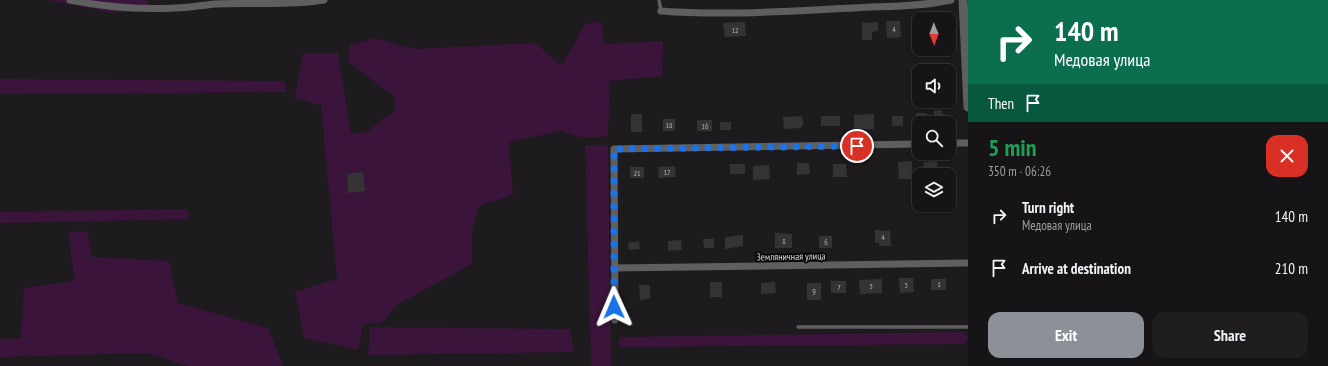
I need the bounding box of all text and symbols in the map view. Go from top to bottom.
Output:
north arrow [912,12,956,56]
map controls [912,12,956,212]
text: 140 m [1054,12,1118,49]
icon: right [988,16,1040,68]
house number: 4 [892,24,896,34]
house number: 12 [731,25,739,35]
text: Медовая улица [1054,48,1150,71]
button: sound [912,64,956,108]
icon: arrive [1022,92,1044,114]
text: Then [988,94,1014,113]
button: search [912,116,956,160]
house number: 18 [665,120,673,130]
house number: 16 [701,121,709,131]
pin [840,129,874,163]
text: 5 min [988,132,1036,163]
icon: arrive [846,135,868,157]
button: close [1266,135,1308,177]
text: 350 m · 06:26 [988,163,1051,180]
house number: 17 [663,167,671,177]
house number: 21 [633,168,641,178]
button: layers [912,168,956,212]
text: Turn right [1022,198,1074,217]
icon: right [988,205,1010,227]
text: 140 m [1275,207,1308,226]
text: Медовая улица [1022,217,1092,234]
house number: 4 [881,232,885,242]
house number: 8 [782,236,786,246]
house number: 6 [824,237,828,247]
street label: Земляничная улица [756,249,826,264]
icon: arrive [988,257,1010,279]
text: Arrive at destination [1022,259,1131,278]
text: 210 m [1275,259,1308,278]
house number: 1 [937,279,941,289]
house number: 3 [904,280,908,290]
house number: 5 [869,281,873,291]
house number: 7 [837,282,841,292]
position arrow [593,286,635,328]
house number: 9 [812,286,816,296]
button: Exit [988,312,1144,358]
button: Share [1152,312,1308,358]

